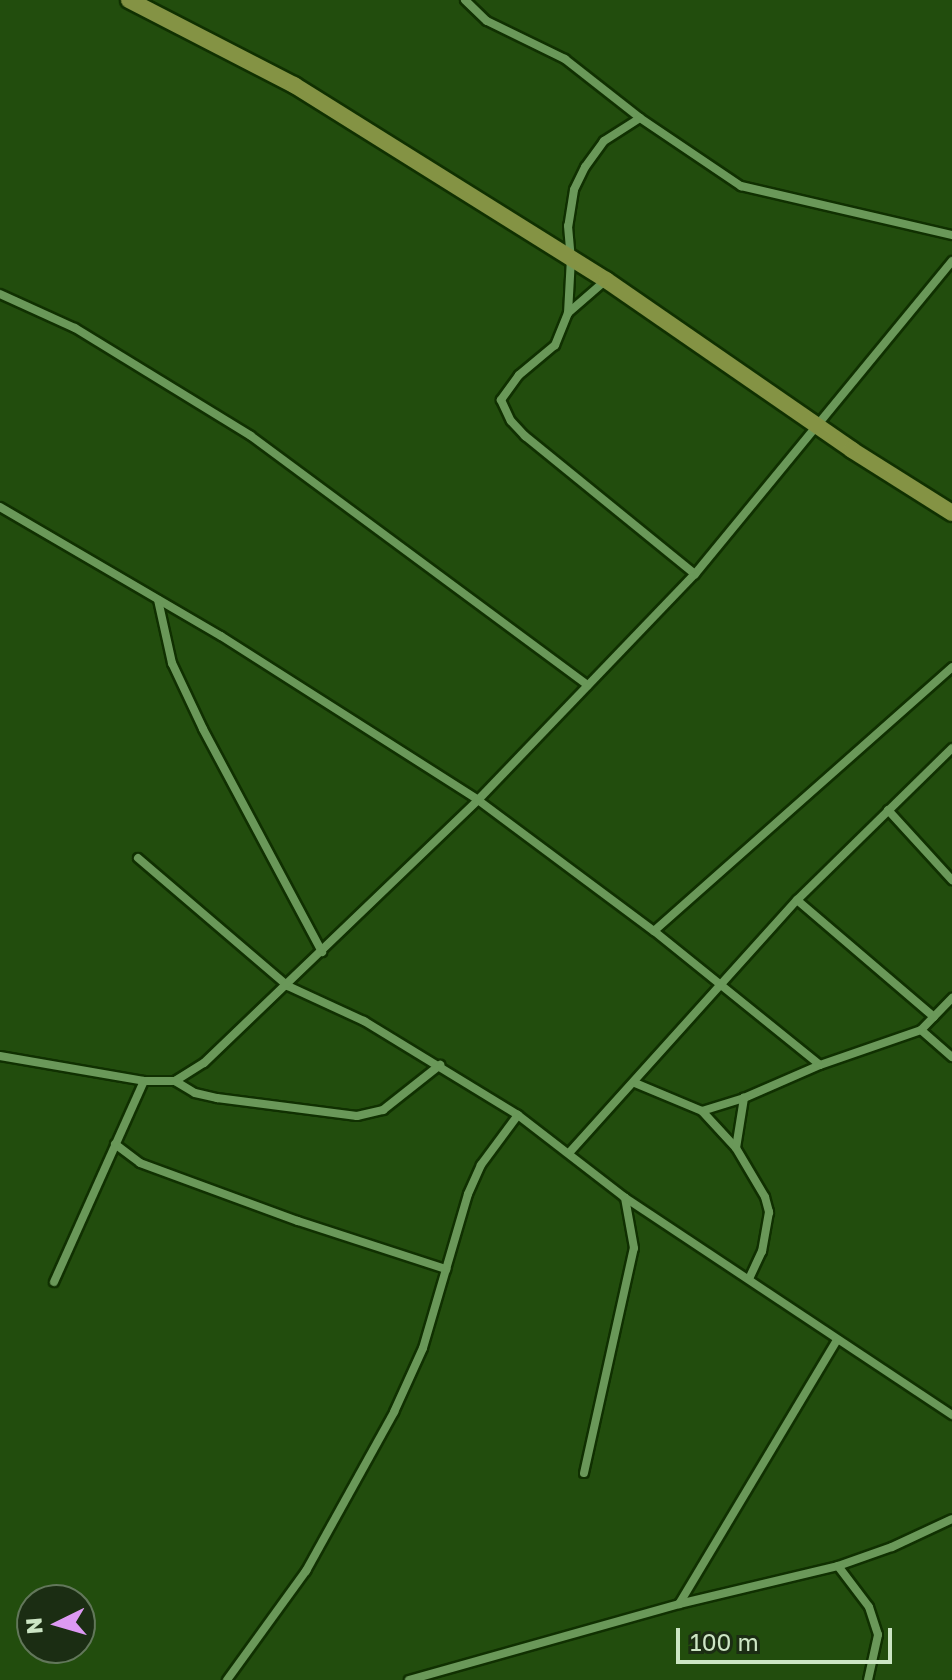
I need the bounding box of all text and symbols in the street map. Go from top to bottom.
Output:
north arrow [16,1584,96,1664]
scale bar [680,1612,896,1662]
text: N [19,1616,48,1635]
text: 100 m [690,1627,759,1656]

